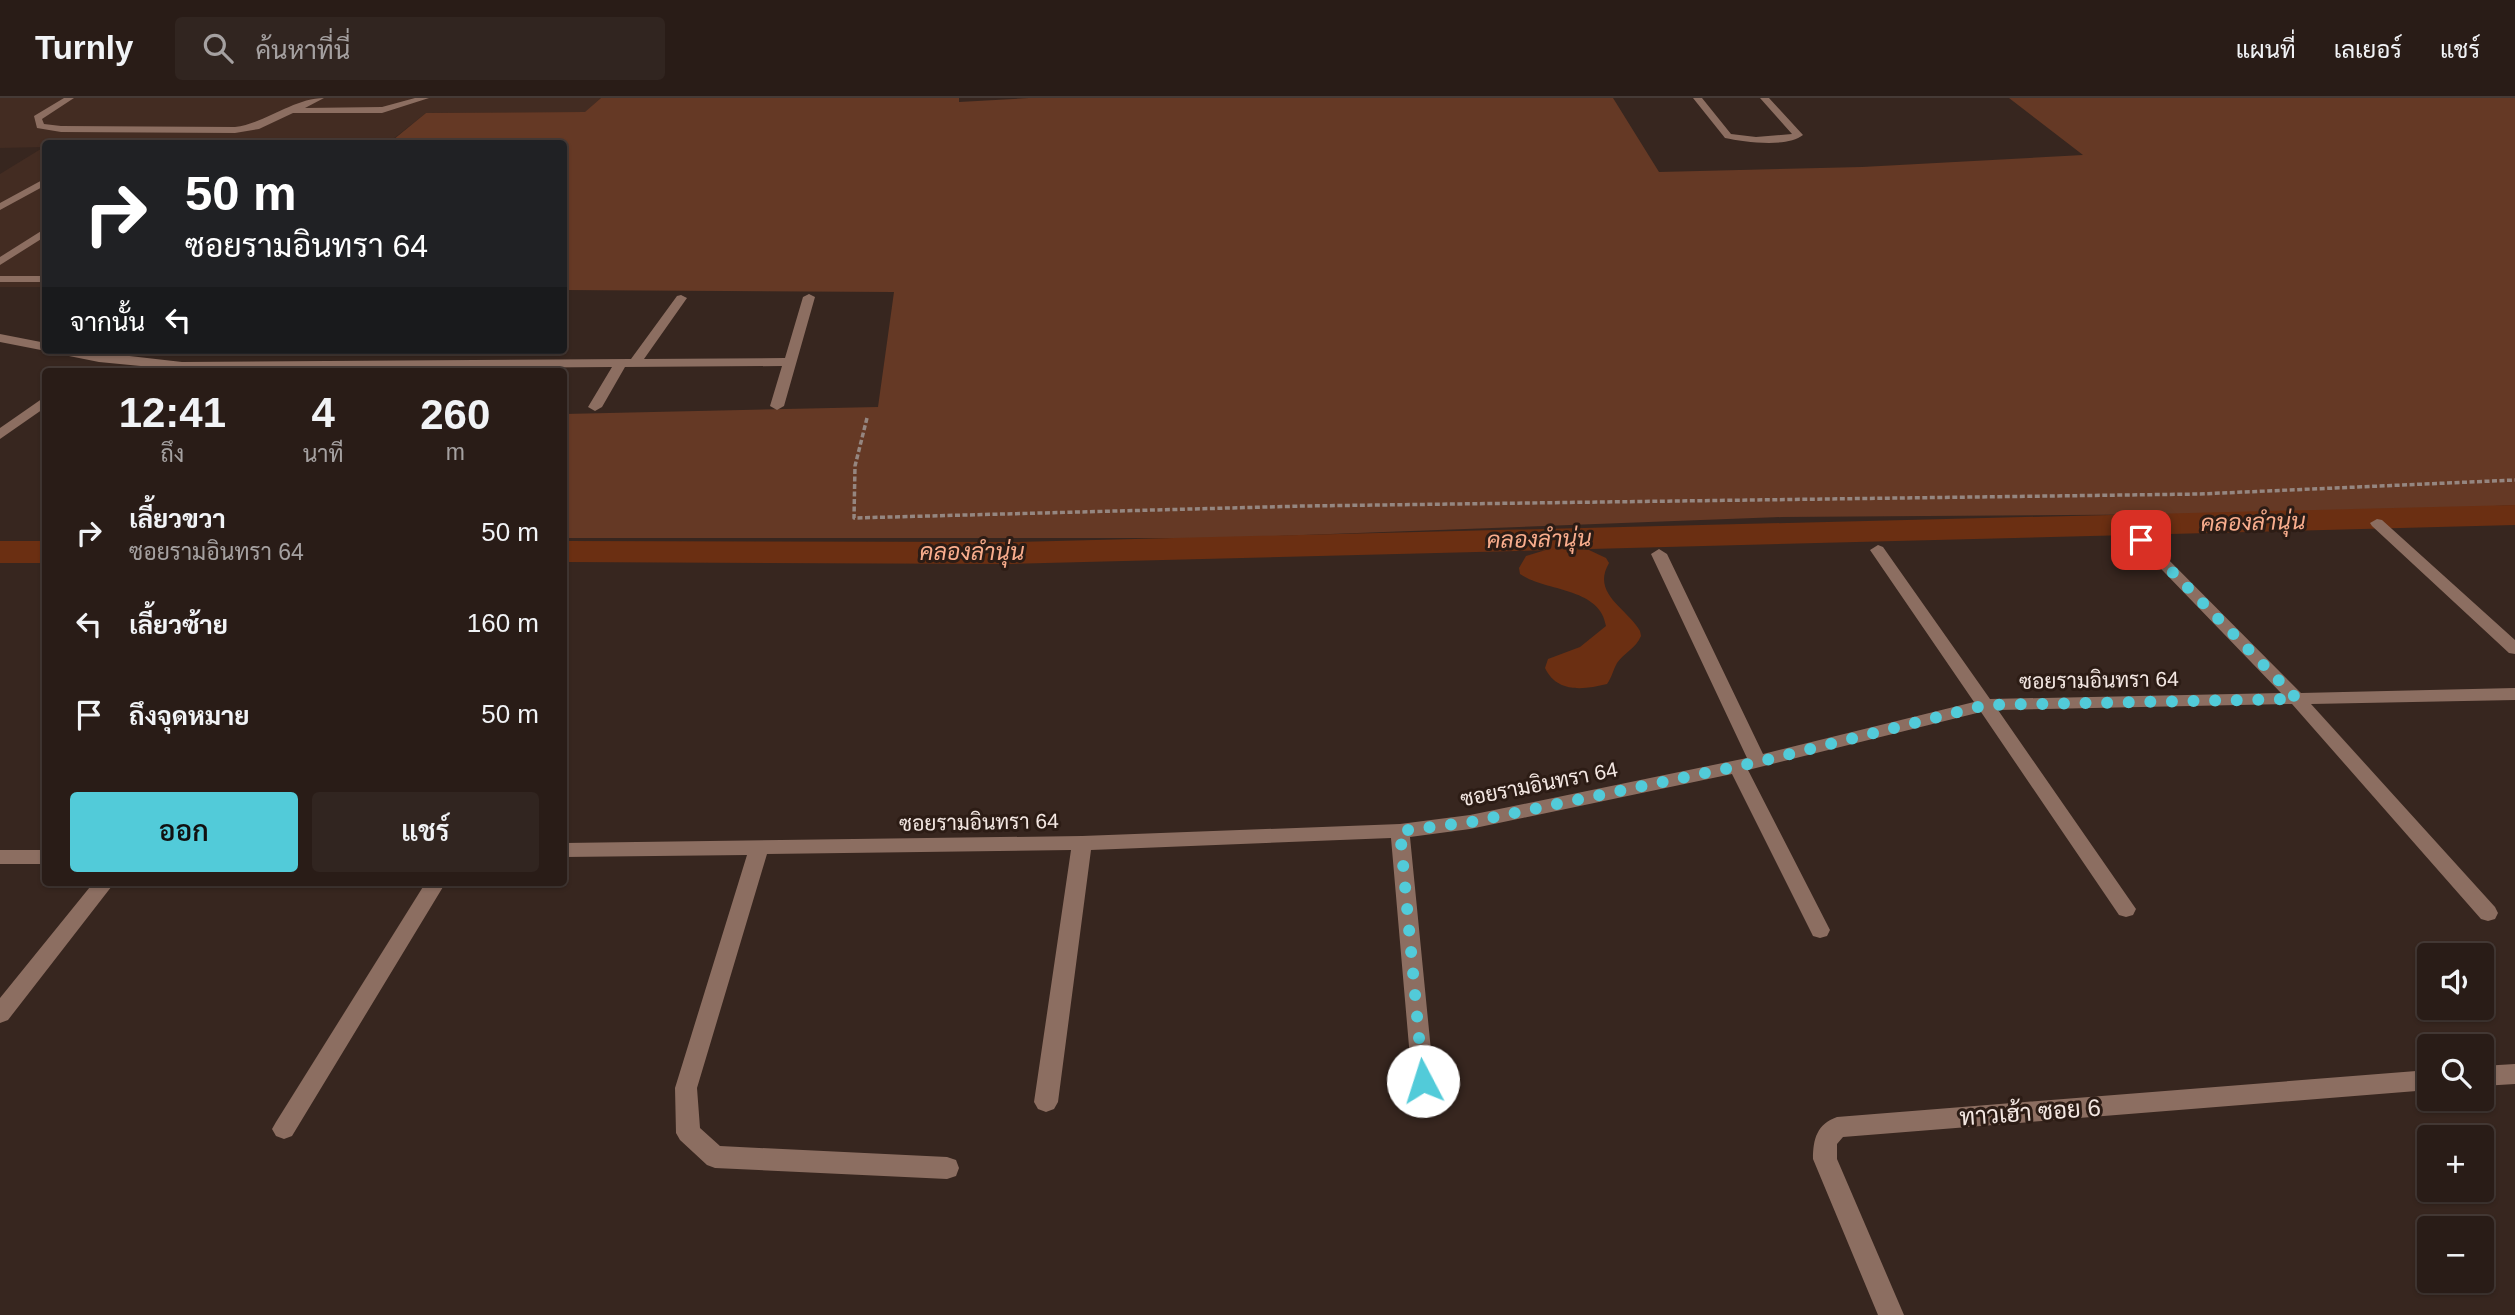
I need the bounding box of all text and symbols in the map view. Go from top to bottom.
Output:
search box [175,17,665,80]
text: Turnly [35,29,133,66]
icon: search [199,29,237,67]
text: ค้นหาที่นี่ [255,35,350,65]
text: แผนที่ [2236,36,2296,63]
text: เลเยอร์ [2334,36,2402,63]
text: แชร์ [2440,36,2480,63]
text: 50 m [185,166,297,220]
icon: right [70,168,161,259]
text: ซอยรามอินทรา 64 [185,228,428,264]
icon: left [159,301,197,339]
text: จากนั้น [70,307,145,337]
text: 12:41 [119,389,226,436]
text: 4 [311,389,335,436]
text: 260 [420,391,490,438]
text: m [446,439,465,465]
text: ถึง [160,441,184,467]
text: นาที [303,441,344,467]
text: เลี้ยวขวา [129,504,226,534]
water label: คลองลำนุ่น [2200,507,2306,539]
pin [2111,510,2171,570]
icon: right [70,514,108,552]
text: 50 m [481,517,539,547]
icon: arrive [2122,521,2160,559]
water label: คลองลำนุ่น [1486,524,1592,556]
water label: คลองลำนุ่น [920,538,1025,568]
text: ซอยรามอินทรา 64 [129,539,304,565]
icon: left [70,605,108,643]
text: 160 m [467,608,539,638]
text: เลี้ยวซ้าย [129,610,228,640]
street label: ซอยรามอินทรา 64 [2019,667,2179,693]
icon: arrive [70,696,108,734]
text: 50 m [481,699,539,729]
text: ถึงจุดหมาย [129,701,250,731]
street label: ซอยรามอินทรา 64 [1458,757,1620,811]
button: ออก [70,792,298,872]
button: แชร์ [312,792,539,872]
street label: ซอยรามอินทรา 64 [899,809,1059,835]
map controls [2417,943,2494,1293]
button: sound [2417,943,2494,1020]
button: search [2417,1034,2494,1111]
position arrow [1386,1044,1460,1118]
street label: ทาวเฮ้า ซอย 6 [1958,1093,2102,1130]
button: + [2417,1125,2494,1202]
button: − [2417,1216,2494,1293]

